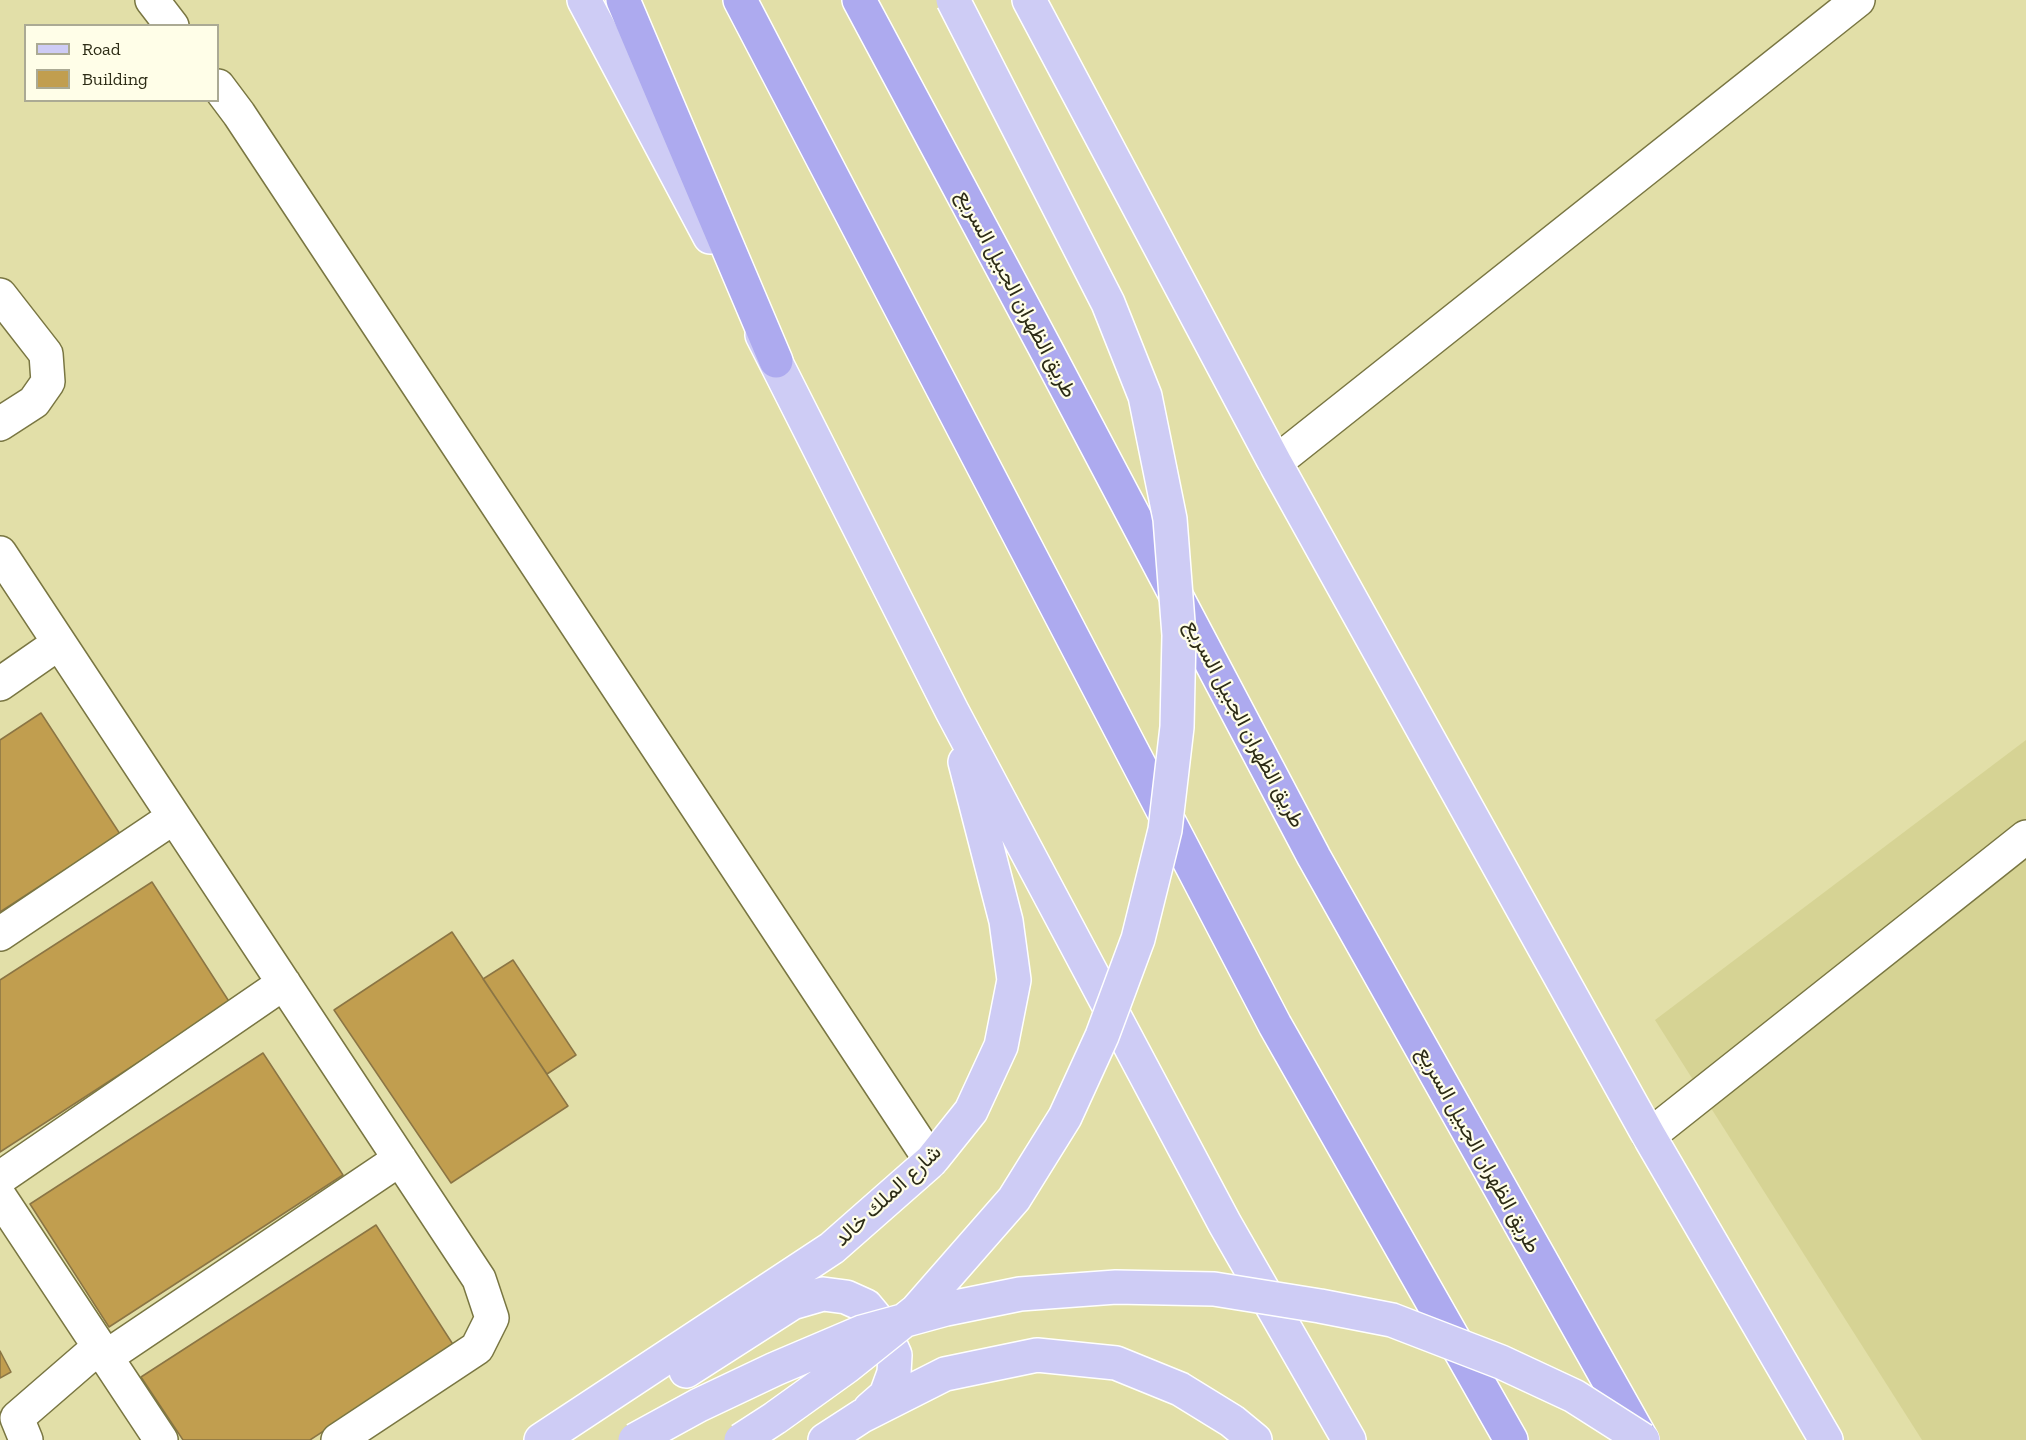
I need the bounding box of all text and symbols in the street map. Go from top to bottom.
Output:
legend [24,24,219,102]
text: Road [82,38,121,60]
text: Building [82,68,148,90]
street label: طريق الظهران الجبيل السريع [950,186,1082,402]
street label: طريق الظهران الجبيل السريع [1178,616,1310,832]
street label: طريق الظهران الجبيل السريع [1411,1042,1545,1258]
street label: شارع الملك خالد [829,1140,947,1252]

